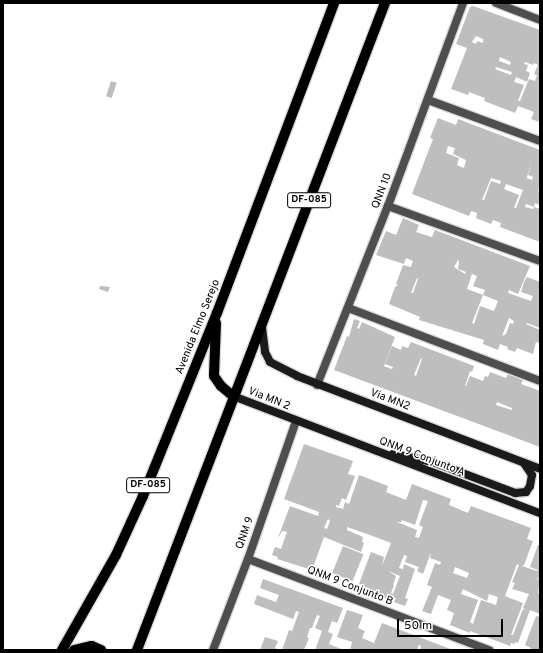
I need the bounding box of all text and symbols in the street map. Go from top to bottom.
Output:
street label: QNN 10 [369,171,395,211]
road number: DF-085 [287,192,331,208]
street label: Avenida Elmo Serejo [173,278,223,376]
street label: Via MN 2 [246,385,292,413]
street label: Via MN2 [368,386,412,414]
street label: QNM 9 Conjunto A [377,434,467,480]
road number: DF-085 [126,477,170,493]
street label: QNM 9 [233,515,257,551]
street label: QNM 9 Conjunto B [305,564,395,608]
scale bar [399,611,505,637]
text: 50 m [404,618,432,634]

